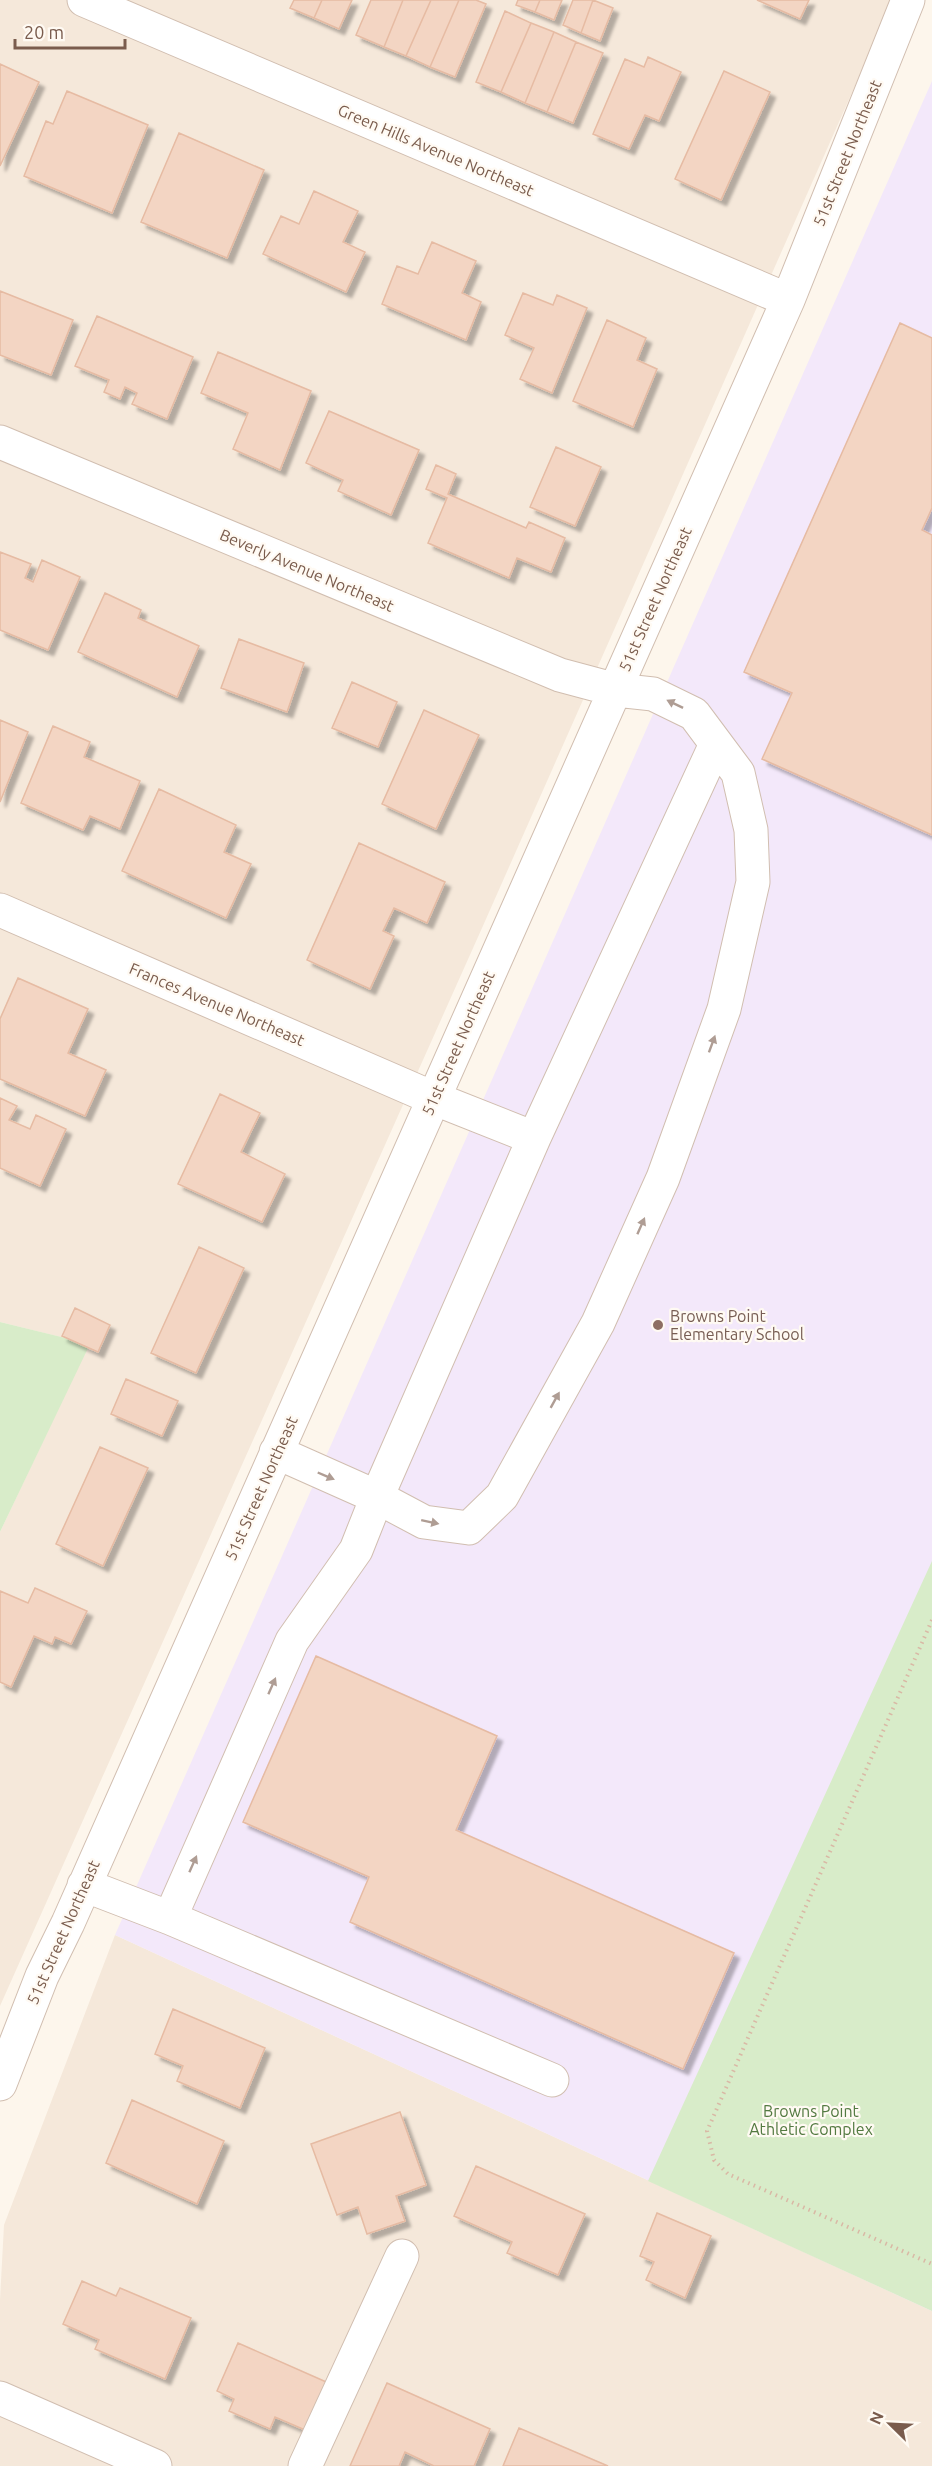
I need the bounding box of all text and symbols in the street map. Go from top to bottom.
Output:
scale bar [15,12,124,50]
text: 20 m [24,22,64,42]
street label: 51st Street Northeast [809,77,885,229]
street label: Green Hills Avenue Northeast [335,100,537,200]
street label: 51st Street Northeast [615,524,695,674]
street label: Beverly Avenue Northeast [217,525,397,615]
one-way arrow [666,700,683,709]
street label: Frances Avenue Northeast [127,959,308,1049]
street label: 51st Street Northeast [418,968,498,1118]
one-way arrow [707,1035,717,1053]
one-way arrow [637,1217,646,1234]
place label: Browns Point Elementary School [670,1307,804,1343]
marker: Browns Point Elementary School [651,1318,665,1332]
one-way arrow [550,1392,560,1409]
street label: 51st Street Northeast [221,1413,301,1563]
one-way arrow [318,1471,335,1480]
one-way arrow [421,1518,440,1527]
one-way arrow [268,1677,278,1695]
one-way arrow [189,1856,198,1873]
street label: 51st Street Northeast [23,1857,103,2007]
park label: Browns Point Athletic Complex [749,2102,873,2138]
north arrow [860,2394,920,2454]
text: N [866,2409,887,2427]

